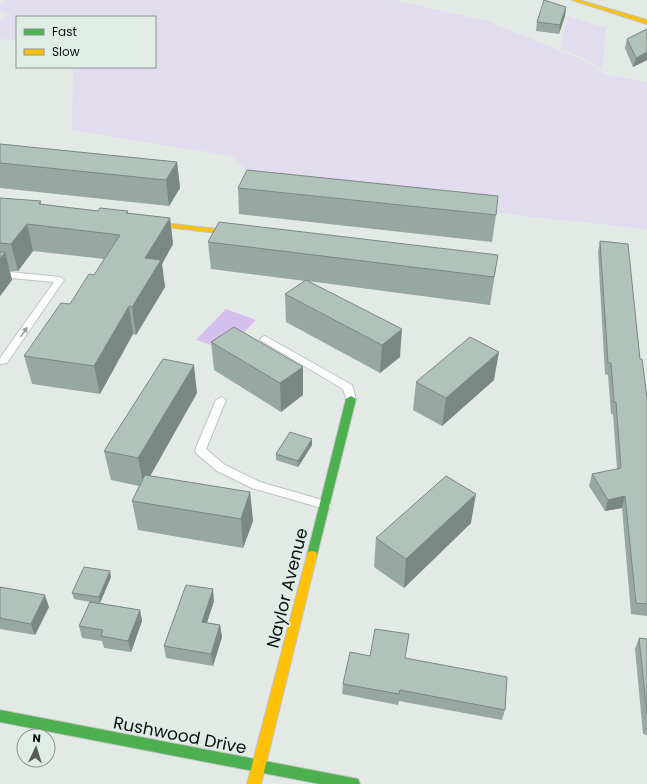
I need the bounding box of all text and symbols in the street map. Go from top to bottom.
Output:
legend [16,16,156,68]
text: Fast [52,23,77,40]
text: Slow [52,43,80,60]
one-way arrow [20,327,28,338]
street label: Naylor Avenue [261,526,313,650]
street label: Rushwood Drive [111,710,249,760]
north arrow [16,728,56,768]
text: N [32,730,41,746]

